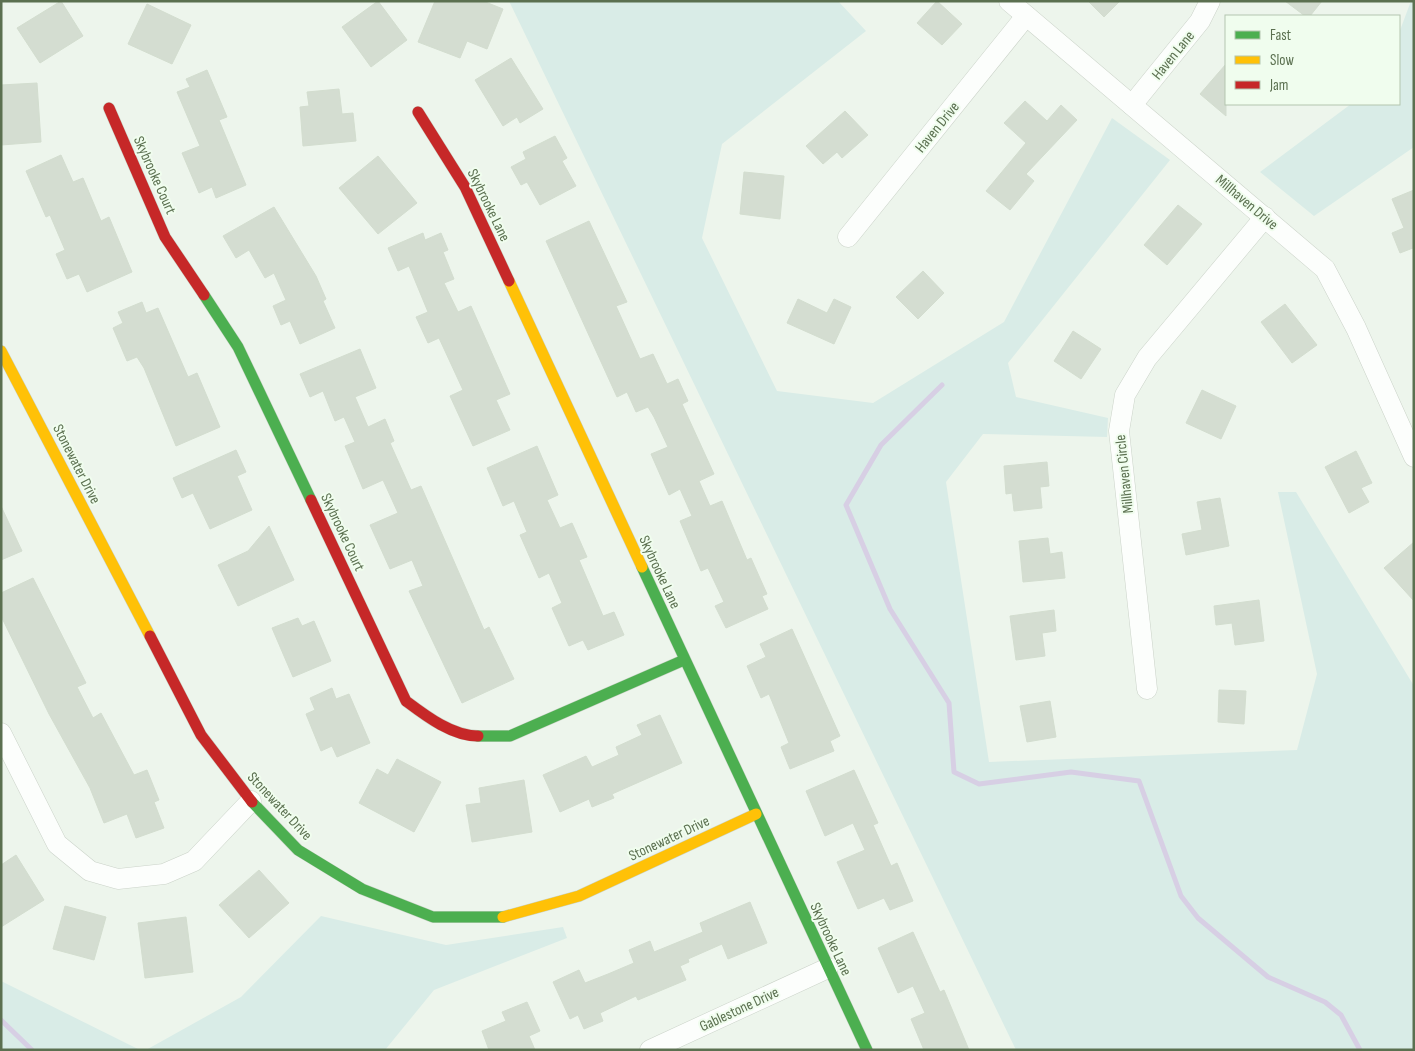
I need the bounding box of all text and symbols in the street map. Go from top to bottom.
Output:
legend [1225,15,1400,105]
text: Fast [1270,26,1292,45]
street label: Haven Lane [1148,27,1199,84]
text: Slow [1270,51,1294,70]
text: Jam [1269,76,1288,95]
street label: Haven Drive [911,98,964,157]
street label: Skybrooke Court [129,133,180,217]
street label: Skybrooke Lane [463,166,514,245]
street label: Millhaven Drive [1211,171,1282,234]
street label: Stonewater Drive [48,421,105,507]
street label: Millhaven Circle [1111,434,1138,514]
street label: Skybrooke Court [316,490,369,574]
street label: Skybrooke Lane [634,533,685,612]
street label: Stonewater Drive [243,768,316,845]
street label: Stonewater Drive [626,811,713,865]
street label: Skybrooke Lane [805,900,856,979]
street label: Gablestone Drive [697,983,782,1036]

